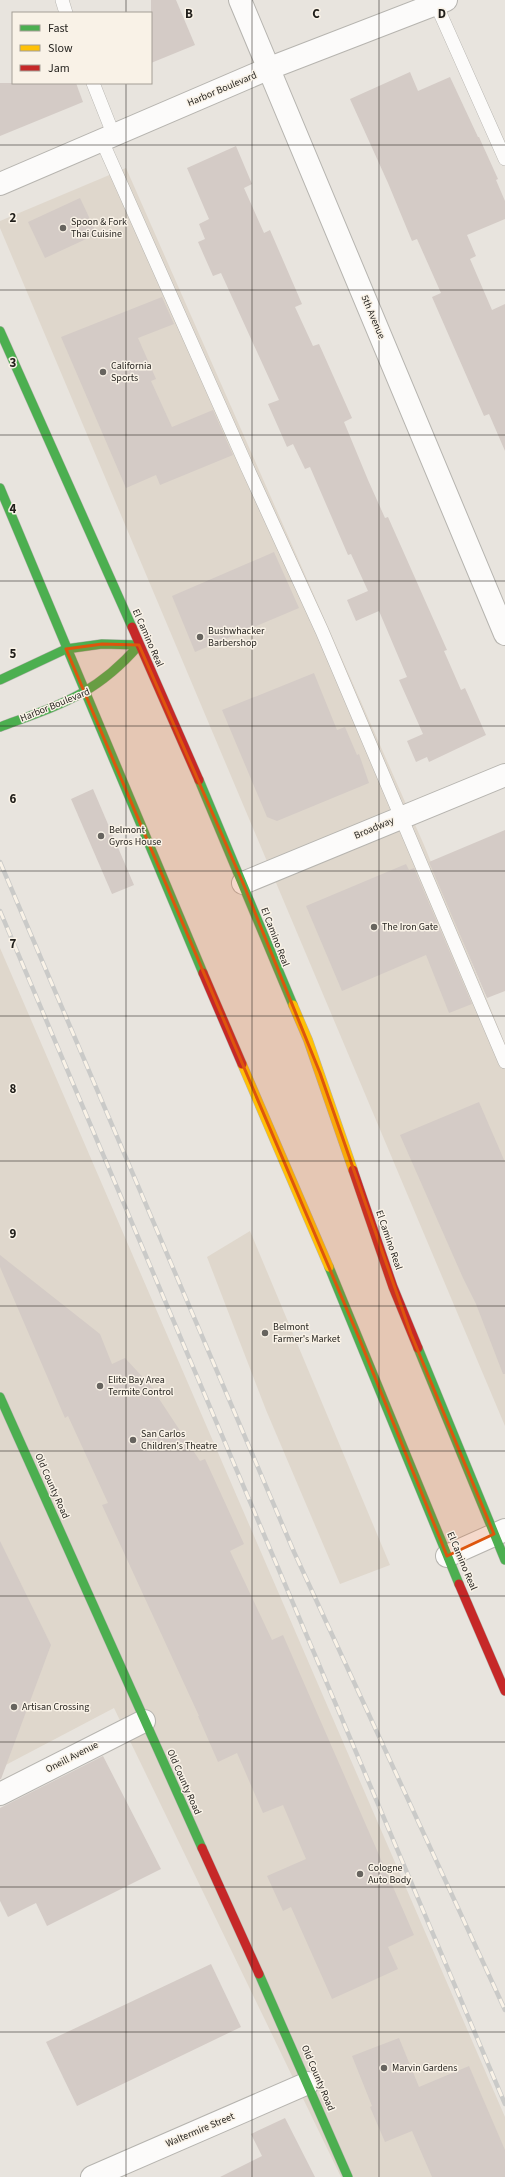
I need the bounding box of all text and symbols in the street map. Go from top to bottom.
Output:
text: B [185,5,193,23]
text: C [312,5,320,23]
text: D [438,5,446,23]
legend [12,12,152,84]
text: Fast [48,20,68,37]
text: Slow [48,40,73,57]
text: Jam [48,60,70,77]
street label: Harbor Boulevard [185,68,259,110]
text: 2 [10,209,17,227]
place label: Spoon & Fork Thai Cuisine [71,215,127,241]
marker: Spoon & Fork Thai Cuisine [58,223,68,233]
street label: 5th Avenue [357,293,389,341]
text: 3 [10,354,17,372]
place label: California Sports [111,359,151,385]
marker: California Sports [98,367,108,377]
text: 4 [10,500,17,518]
street label: El Camino Real [129,607,167,670]
place label: Bushwhacker Barbershop [208,624,265,650]
marker: Bushwhacker Barbershop [195,632,205,642]
text: 5 [10,645,17,663]
street label: Harbor Boulevard [18,685,92,725]
text: 6 [10,790,17,808]
street label: Broadway [352,813,396,843]
place label: Belmont Gyros House [109,823,161,849]
marker: Belmont Gyros House [96,831,106,841]
street label: El Camino Real [257,905,293,969]
place label: The Iron Gate [382,920,438,934]
marker: The Iron Gate [369,922,379,932]
text: 7 [10,935,17,953]
text: 8 [10,1080,17,1098]
street label: El Camino Real [372,1208,406,1272]
text: 9 [10,1225,17,1243]
place label: Belmont Farmer's Market [273,1320,341,1346]
marker: Belmont Farmer's Market [260,1328,270,1338]
place label: Elite Bay Area Termite Control [108,1373,174,1399]
marker: Elite Bay Area Termite Control [95,1381,105,1391]
place label: San Carlos Children's Theatre [141,1427,217,1453]
marker: San Carlos Children's Theatre [128,1435,138,1445]
street label: Old County Road [31,1451,73,1521]
street label: El Camino Real [443,1530,481,1593]
place label: Artisan Crossing [22,1700,89,1714]
marker: Artisan Crossing [9,1702,19,1712]
street label: Oneill Avenue [43,1738,101,1776]
street label: Old County Road [163,1747,205,1817]
place label: Cologne Auto Body [368,1861,411,1887]
marker: Cologne Auto Body [355,1869,365,1879]
street label: Old County Road [298,2043,338,2113]
place label: Marvin Gardens [392,2061,457,2075]
marker: Marvin Gardens [379,2063,389,2073]
street label: Waltermire Street [164,2109,237,2151]

